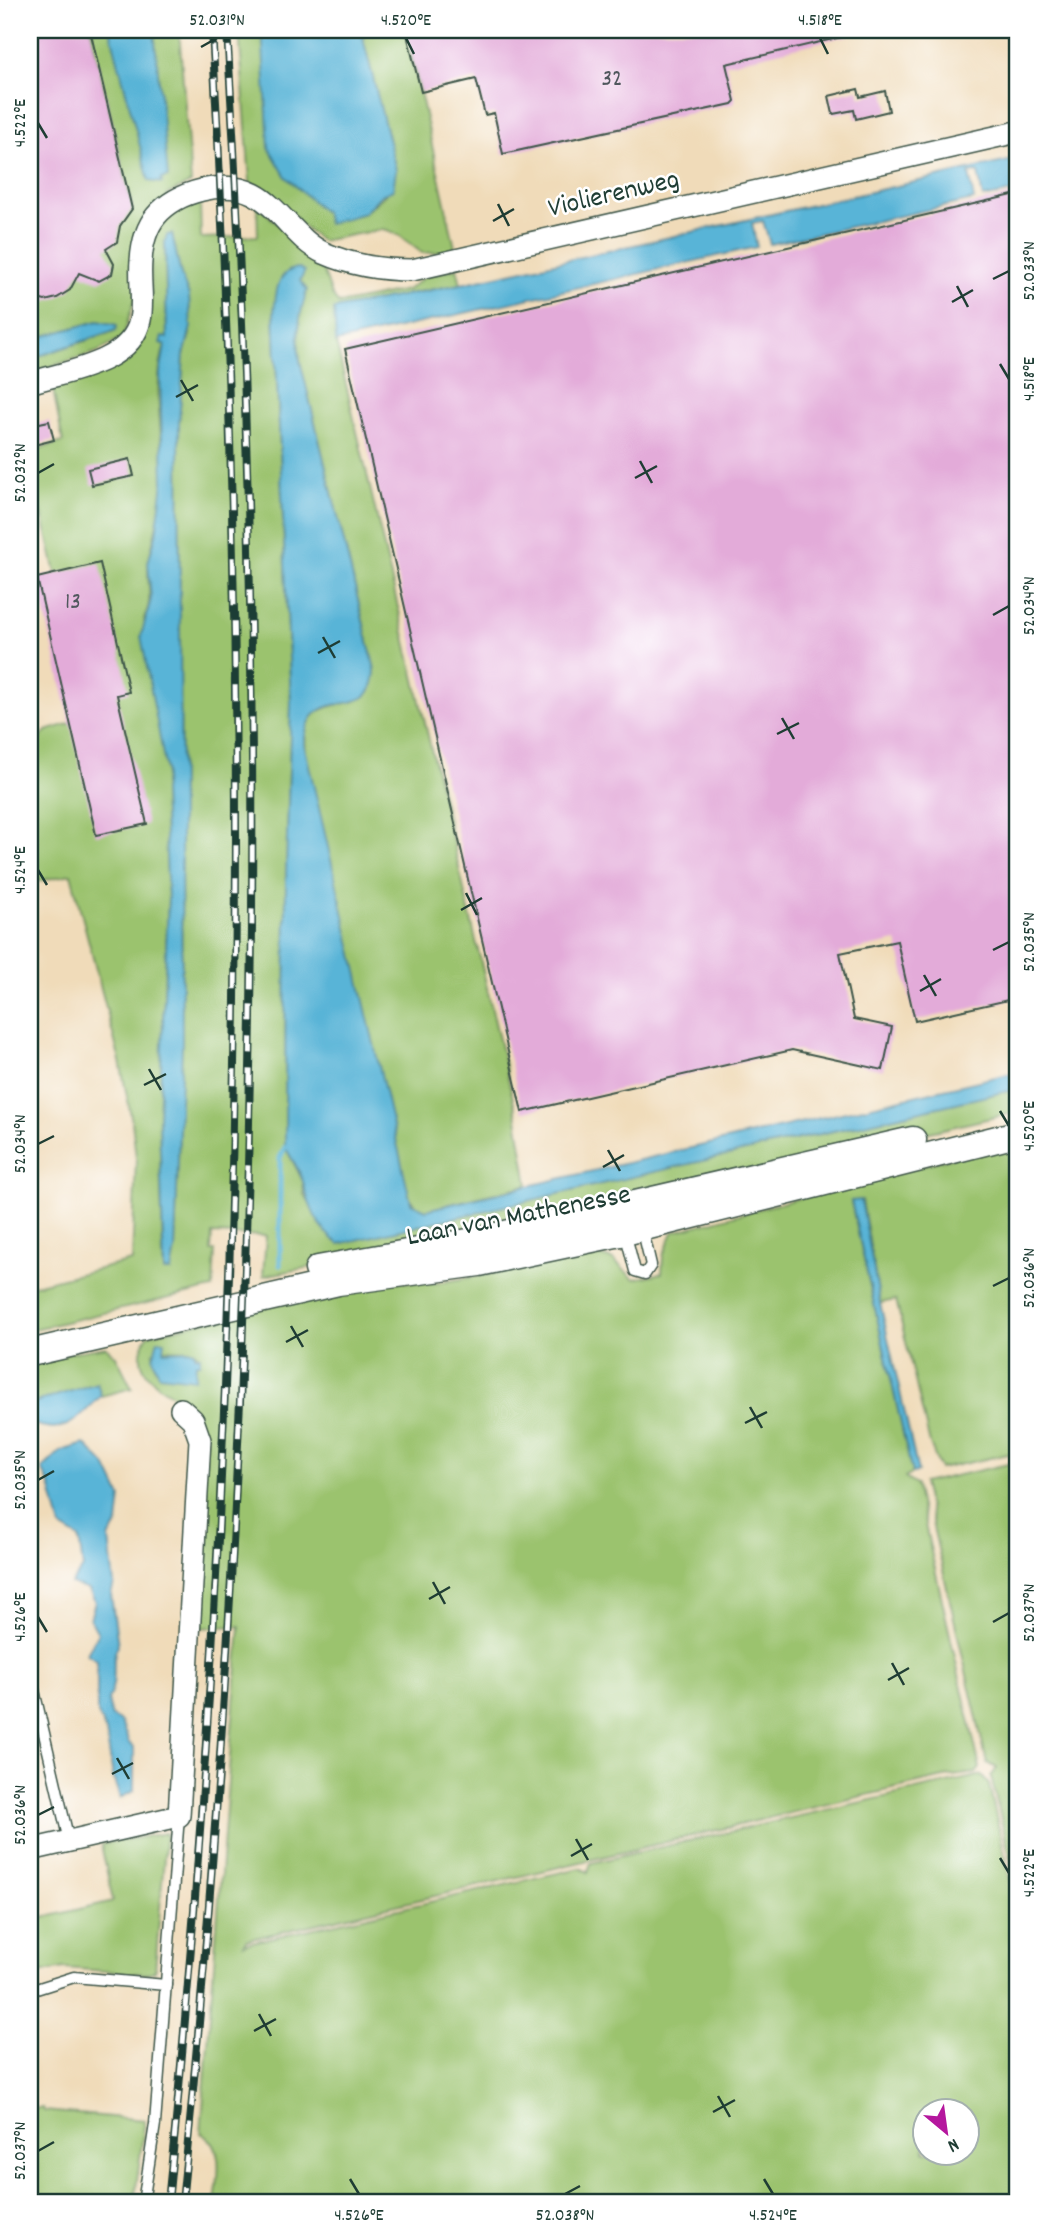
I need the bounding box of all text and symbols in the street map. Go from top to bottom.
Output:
text: 52.031°N [189,9,245,34]
text: 4.520°E [381,9,431,34]
text: 4.518°E [798,9,842,34]
house number: 32 [601,63,623,97]
text: 4.522°E [9,99,34,147]
street label: Violierenweg [544,162,684,230]
text: 52.033°N [1018,241,1043,301]
text: 4.518°E [1018,357,1043,401]
text: 52.032°N [9,443,34,503]
text: 52.034°N [1018,576,1043,636]
house number: 13 [65,586,81,620]
text: 4.524°E [9,846,34,894]
text: 52.035°N [1018,912,1043,972]
text: 4.520°E [1018,1101,1043,1151]
text: 52.034°N [9,1114,34,1174]
street label: Laan van Mathenesse [404,1177,634,1259]
text: 52.036°N [1018,1248,1043,1308]
text: 52.035°N [9,1450,34,1510]
text: 52.037°N [1018,1584,1043,1642]
text: 4.526°E [9,1592,34,1642]
text: 52.036°N [9,1785,34,1845]
text: 4.522°E [1018,1849,1043,1897]
north arrow [911,2096,981,2166]
text: 52.037°N [9,2122,34,2180]
text: N [942,2130,963,2158]
text: 4.526°E [334,2204,384,2229]
text: 52.038°N [536,2204,594,2229]
text: 4.524°E [749,2204,797,2229]

